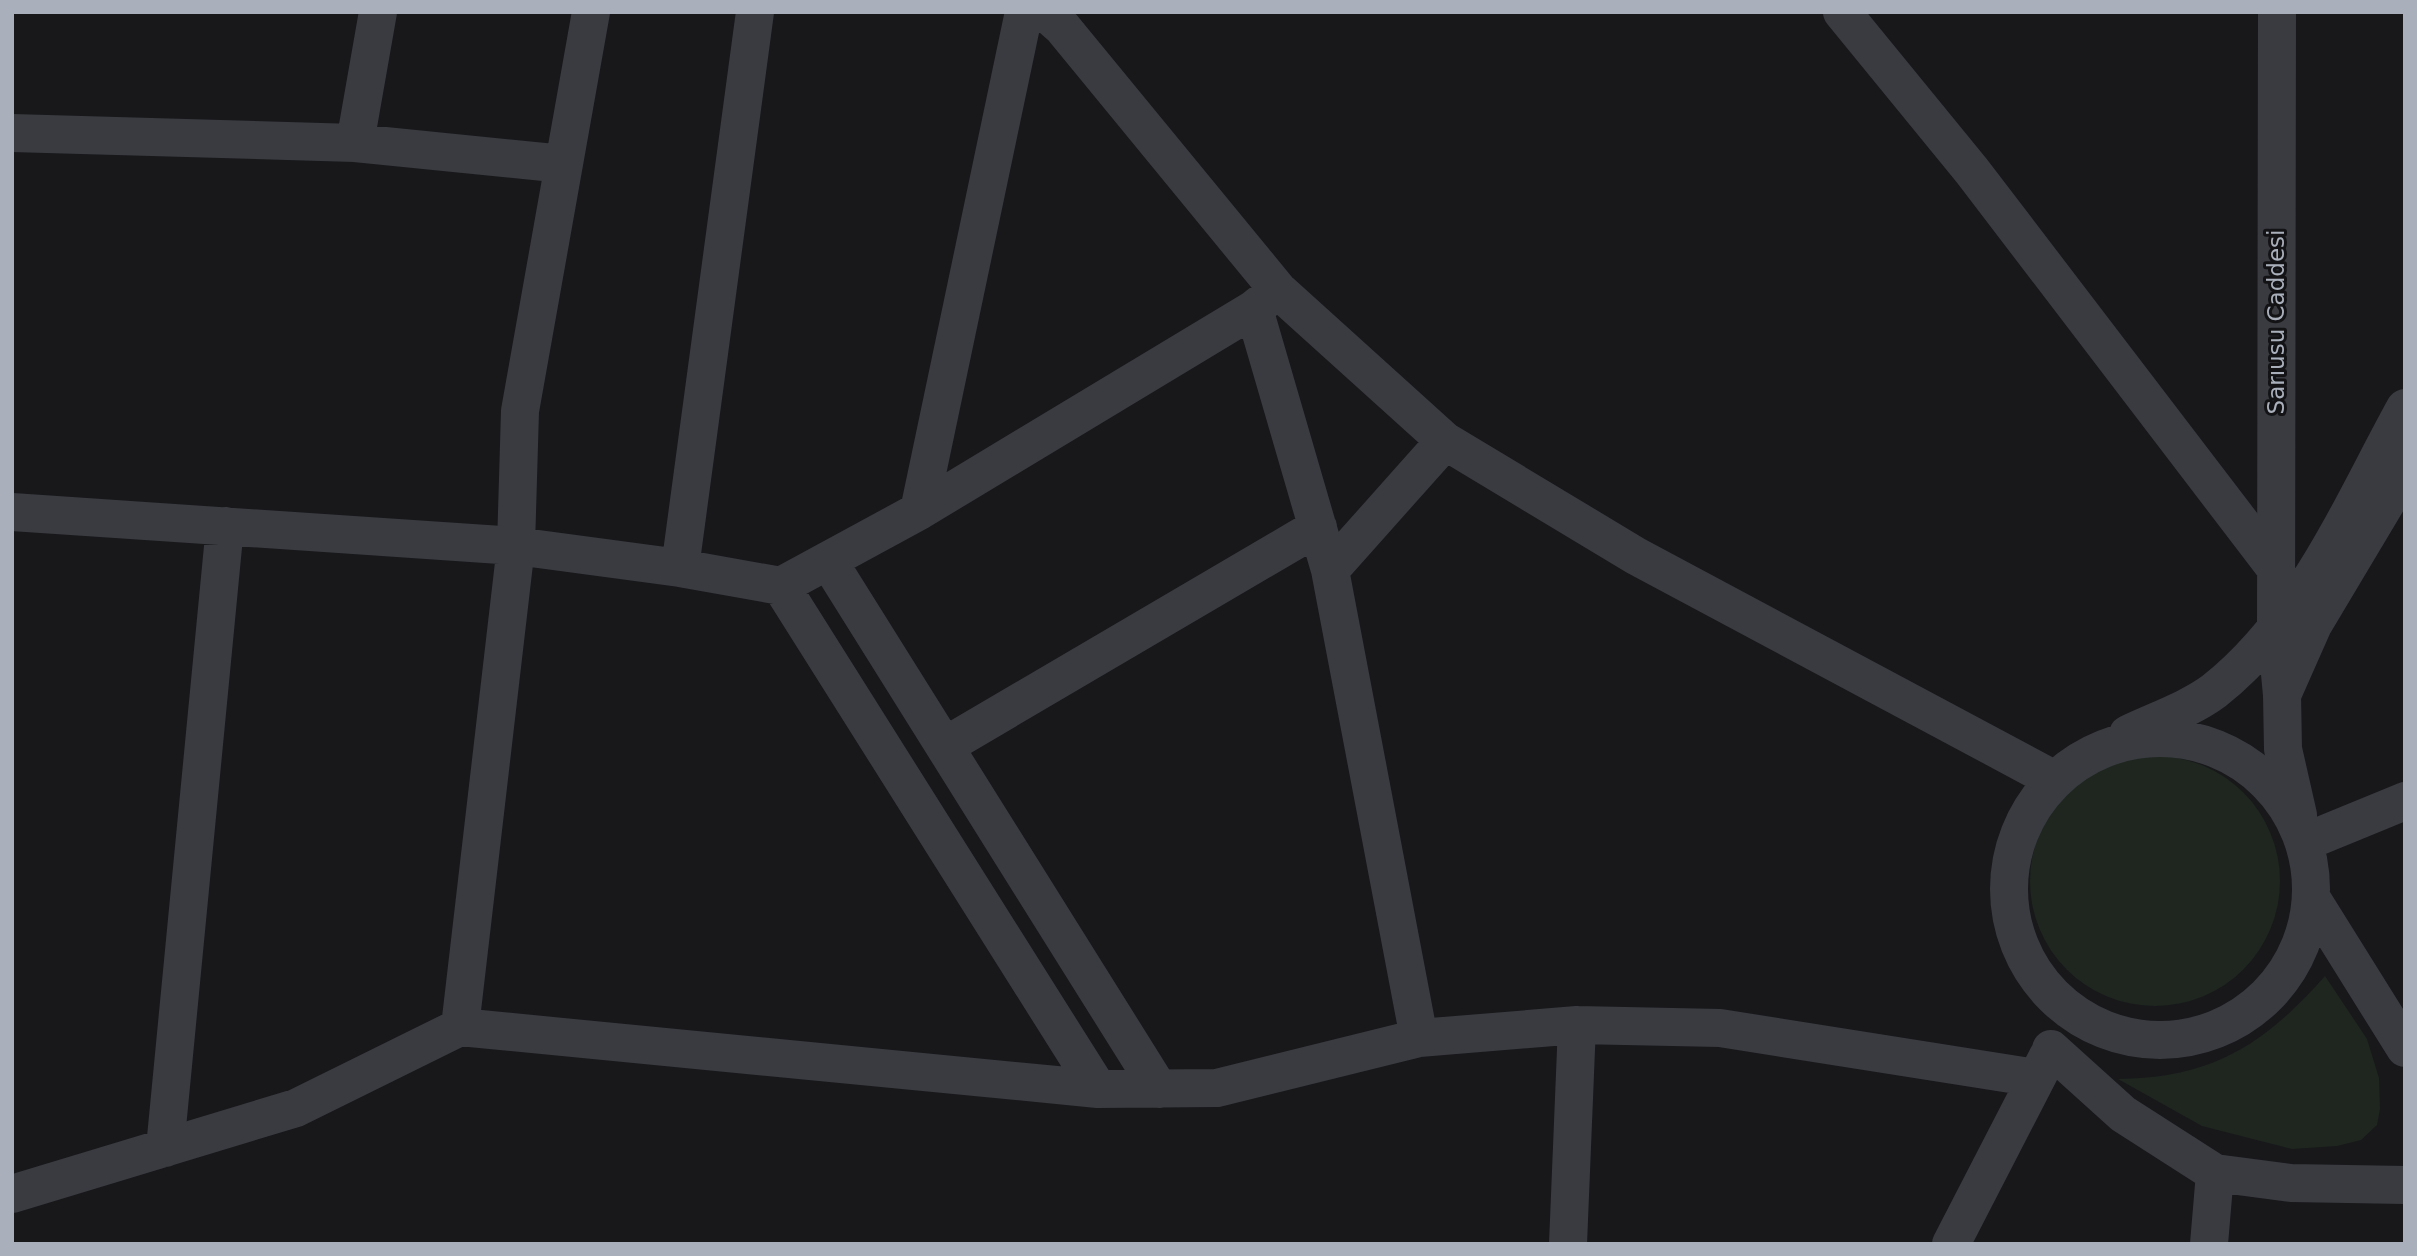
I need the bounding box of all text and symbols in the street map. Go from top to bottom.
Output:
street label: Sarıusu Caddesi [2263,230,2289,414]

